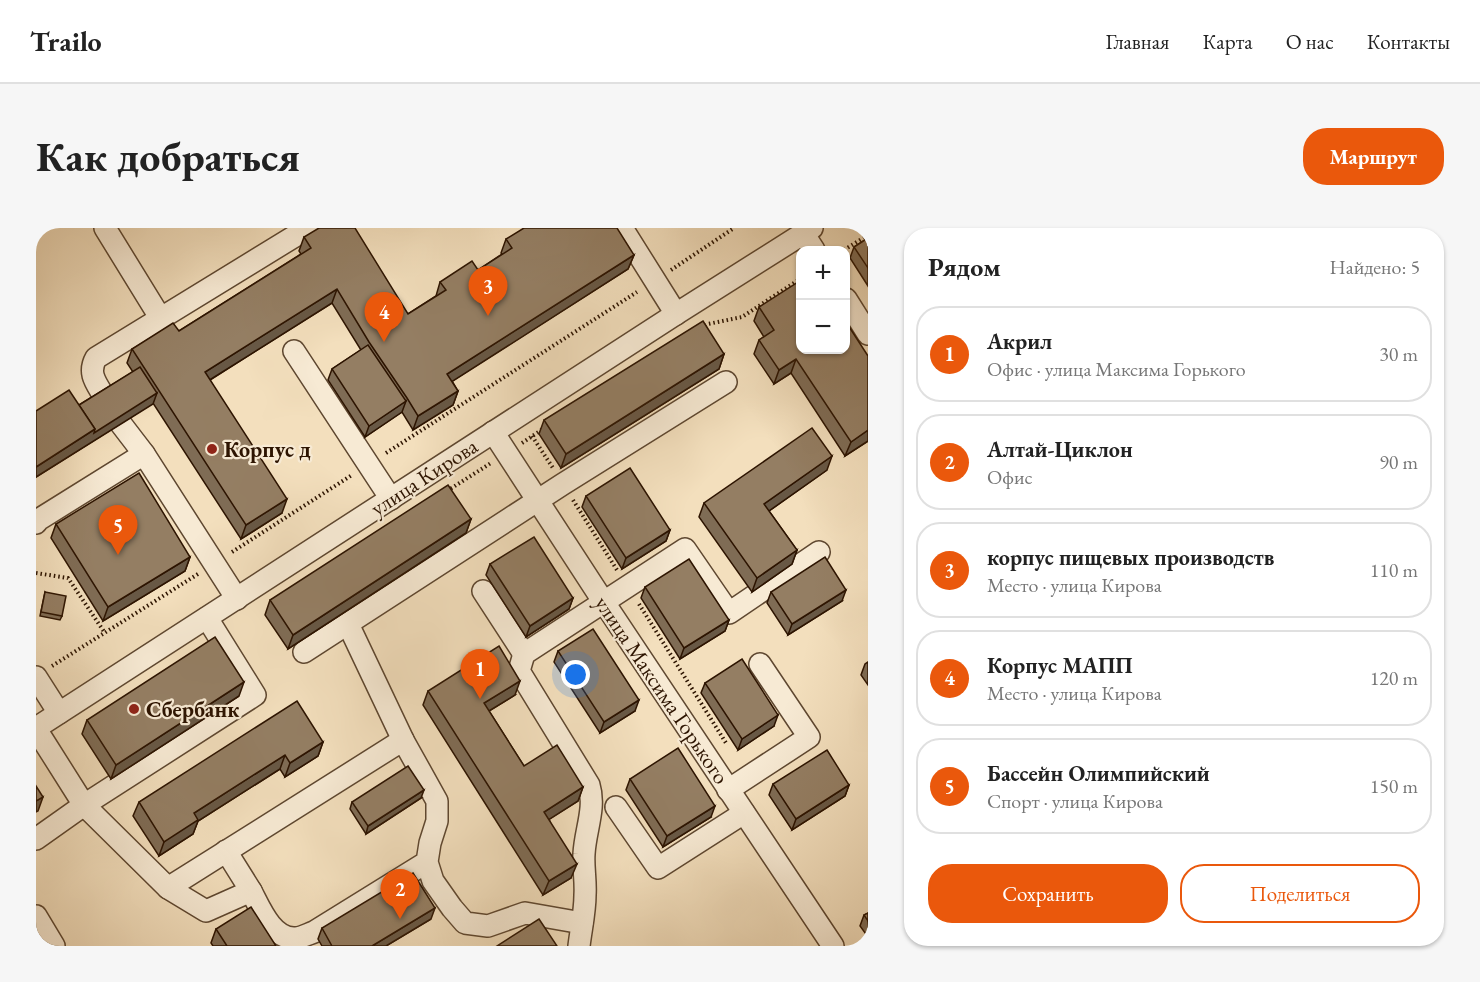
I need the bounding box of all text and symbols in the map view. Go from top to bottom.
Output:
text: Trailo [30,23,102,59]
text: Главная [1105,28,1169,55]
text: Карта [1202,28,1253,55]
text: О нас [1286,28,1334,55]
text: Контакты [1367,28,1450,55]
button: Маршрут [1303,128,1444,185]
text: Как добраться [36,129,300,184]
map controls [796,246,850,354]
button: + [796,246,850,300]
text: Рядом [928,250,1001,284]
text: Найдено: 5 [1329,254,1420,280]
pin: 3 [468,266,508,316]
pin: 4 [364,292,404,342]
button: − [796,300,850,354]
text: Акрил [987,327,1052,356]
text: 1 [944,341,955,367]
text: 30 m [1379,341,1418,367]
text: Офис · улица Максима Горького [987,356,1246,382]
street label: улица Кирова [365,431,483,522]
place label: Корпус д [224,435,311,464]
text: Алтай-Циклон [987,435,1133,464]
marker: Корпус д [205,442,219,456]
text: 2 [944,449,955,475]
text: 90 m [1379,449,1418,475]
text: Офис [987,464,1033,490]
pin: 5 [98,506,137,555]
text: корпус пищевых производств [987,543,1274,572]
text: 3 [944,557,955,583]
text: 110 m [1370,557,1418,583]
text: Место · улица Кирова [987,572,1162,598]
street label: улица Максима Горького [588,590,736,790]
pin: 1 [460,650,500,699]
text: Корпус МАПП [987,651,1133,680]
your location [561,660,590,689]
text: 4 [944,665,955,691]
text: 120 m [1370,665,1418,691]
text: Место · улица Кирова [987,680,1162,706]
place label: Сбербанк [146,695,240,724]
marker: Сбербанк [127,702,141,716]
text: Бассейн Олимпийский [987,759,1210,788]
text: 5 [944,773,955,799]
text: 150 m [1370,773,1418,799]
text: Спорт · улица Кирова [987,788,1163,814]
button: Сохранить [928,864,1168,923]
button: Поделиться [1180,864,1420,923]
pin: 2 [380,870,420,919]

